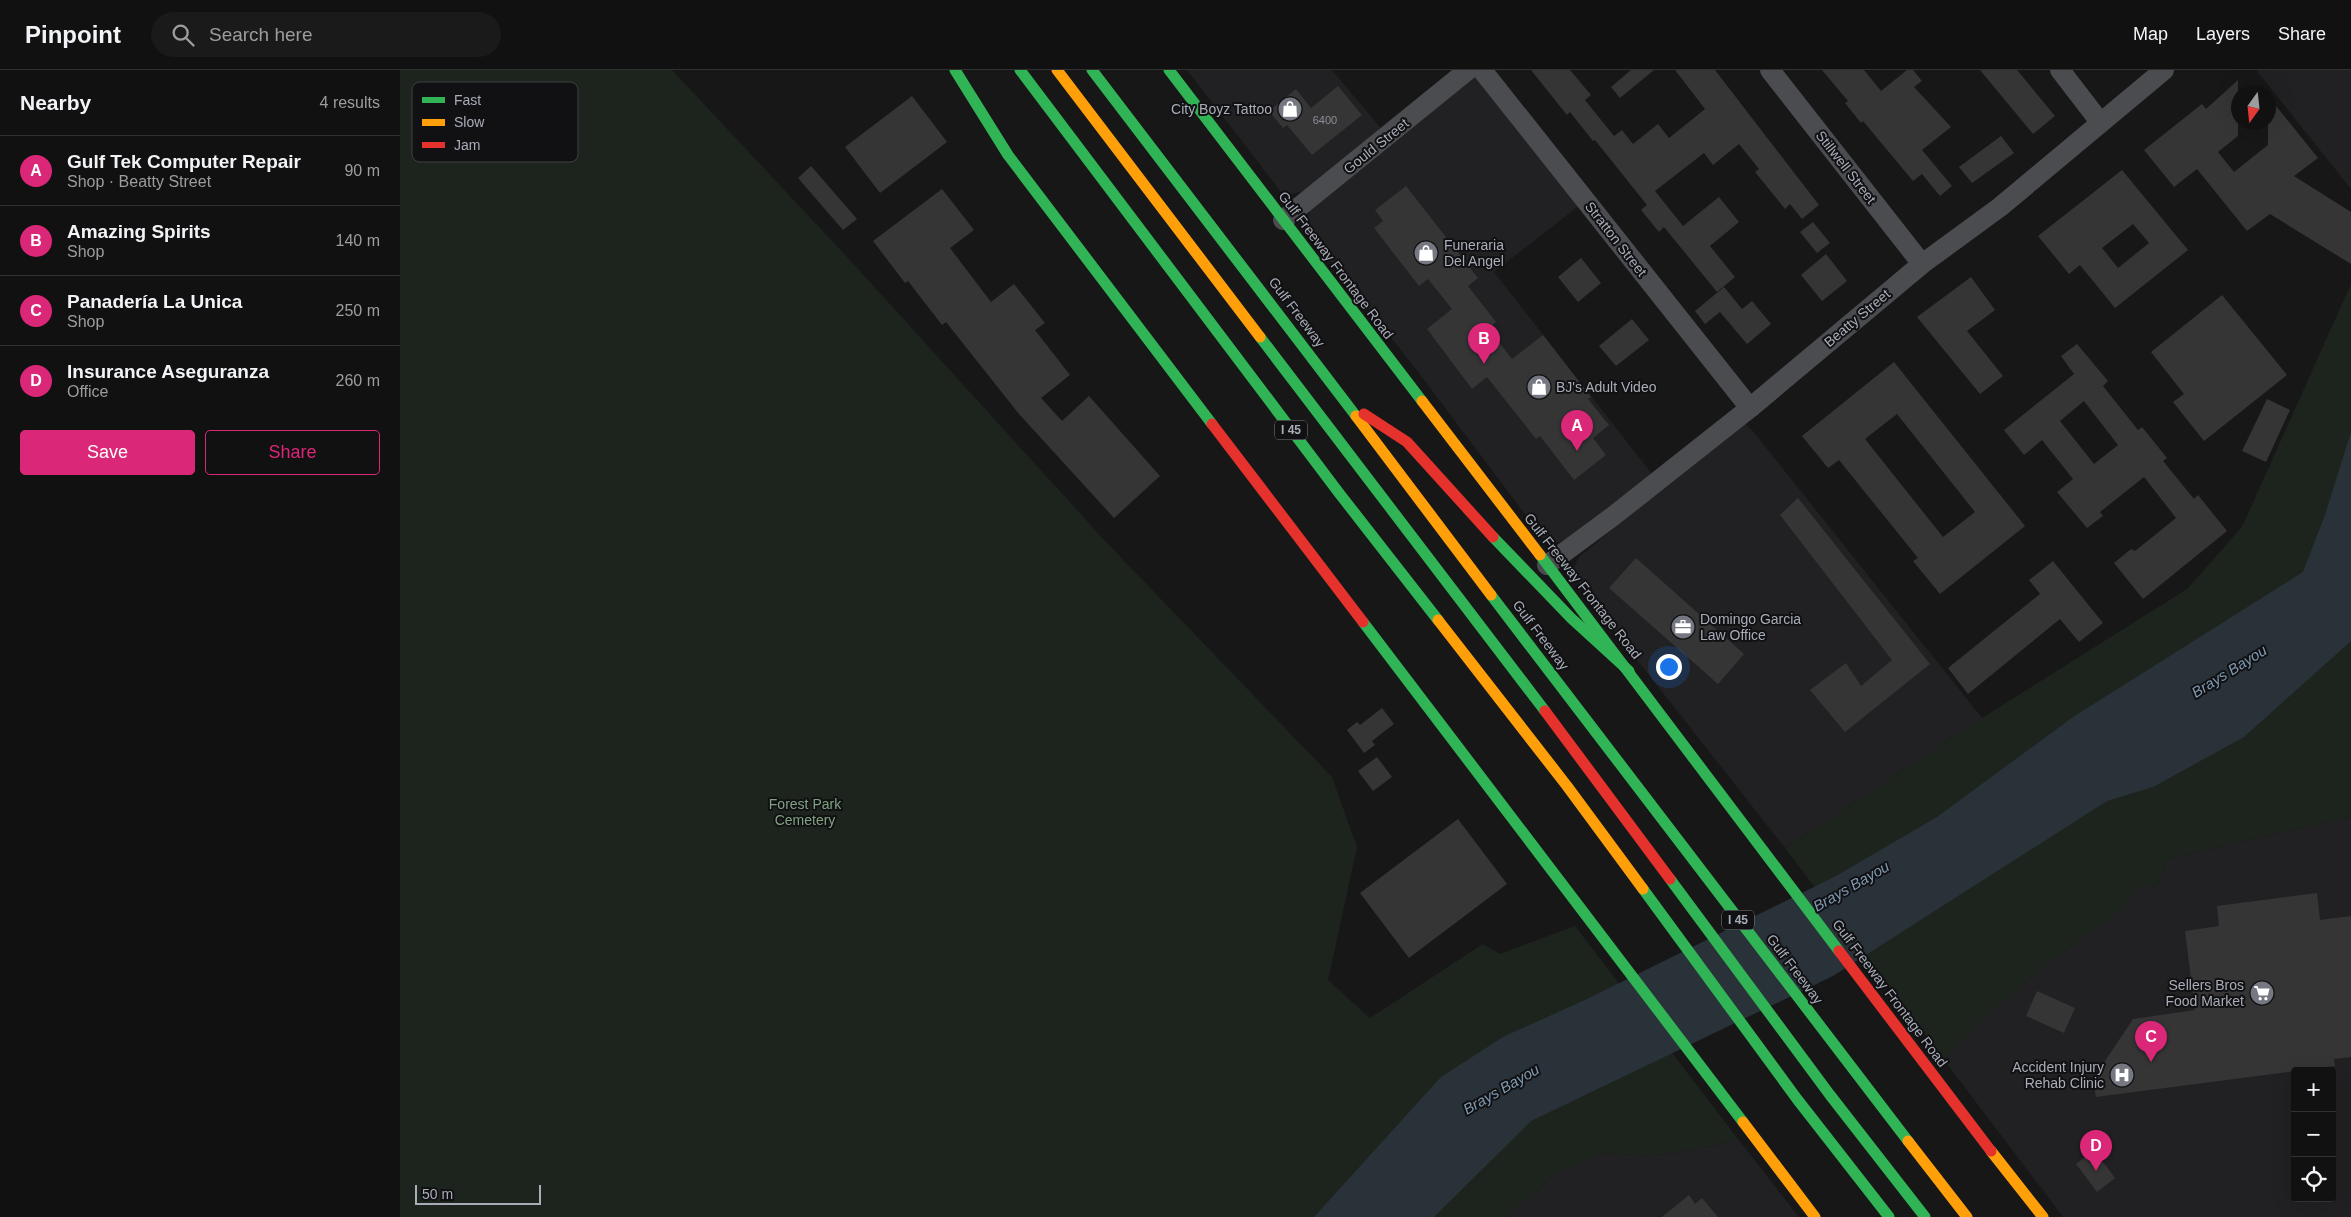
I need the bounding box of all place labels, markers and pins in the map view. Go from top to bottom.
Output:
shop icon: City Boyz Tattoo [1277,96,1303,122]
place label: City Boyz Tattoo [1171,101,1272,117]
place label: Funeraria Del Angel [1444,237,1504,269]
shop icon: Funeraria Del Angel [1413,240,1439,266]
pin: B [1468,323,1500,364]
shop icon: BJ's Adult Video [1526,374,1552,400]
place label: BJ's Adult Video [1556,379,1657,395]
pin: A [1561,410,1593,451]
place label: Domingo Garcia Law Office [1700,611,1801,643]
office icon: Domingo Garcia Law Office [1670,614,1696,640]
place label: Sellers Bros Food Market [2165,977,2244,1009]
supermarket icon: Sellers Bros Food Market [2249,980,2275,1006]
pin: C [2135,1021,2167,1062]
place label: Accident Injury Rehab Clinic [2012,1059,2104,1091]
hospital icon: Accident Injury Rehab Clinic [2109,1062,2135,1088]
pin: D [2080,1130,2112,1171]

